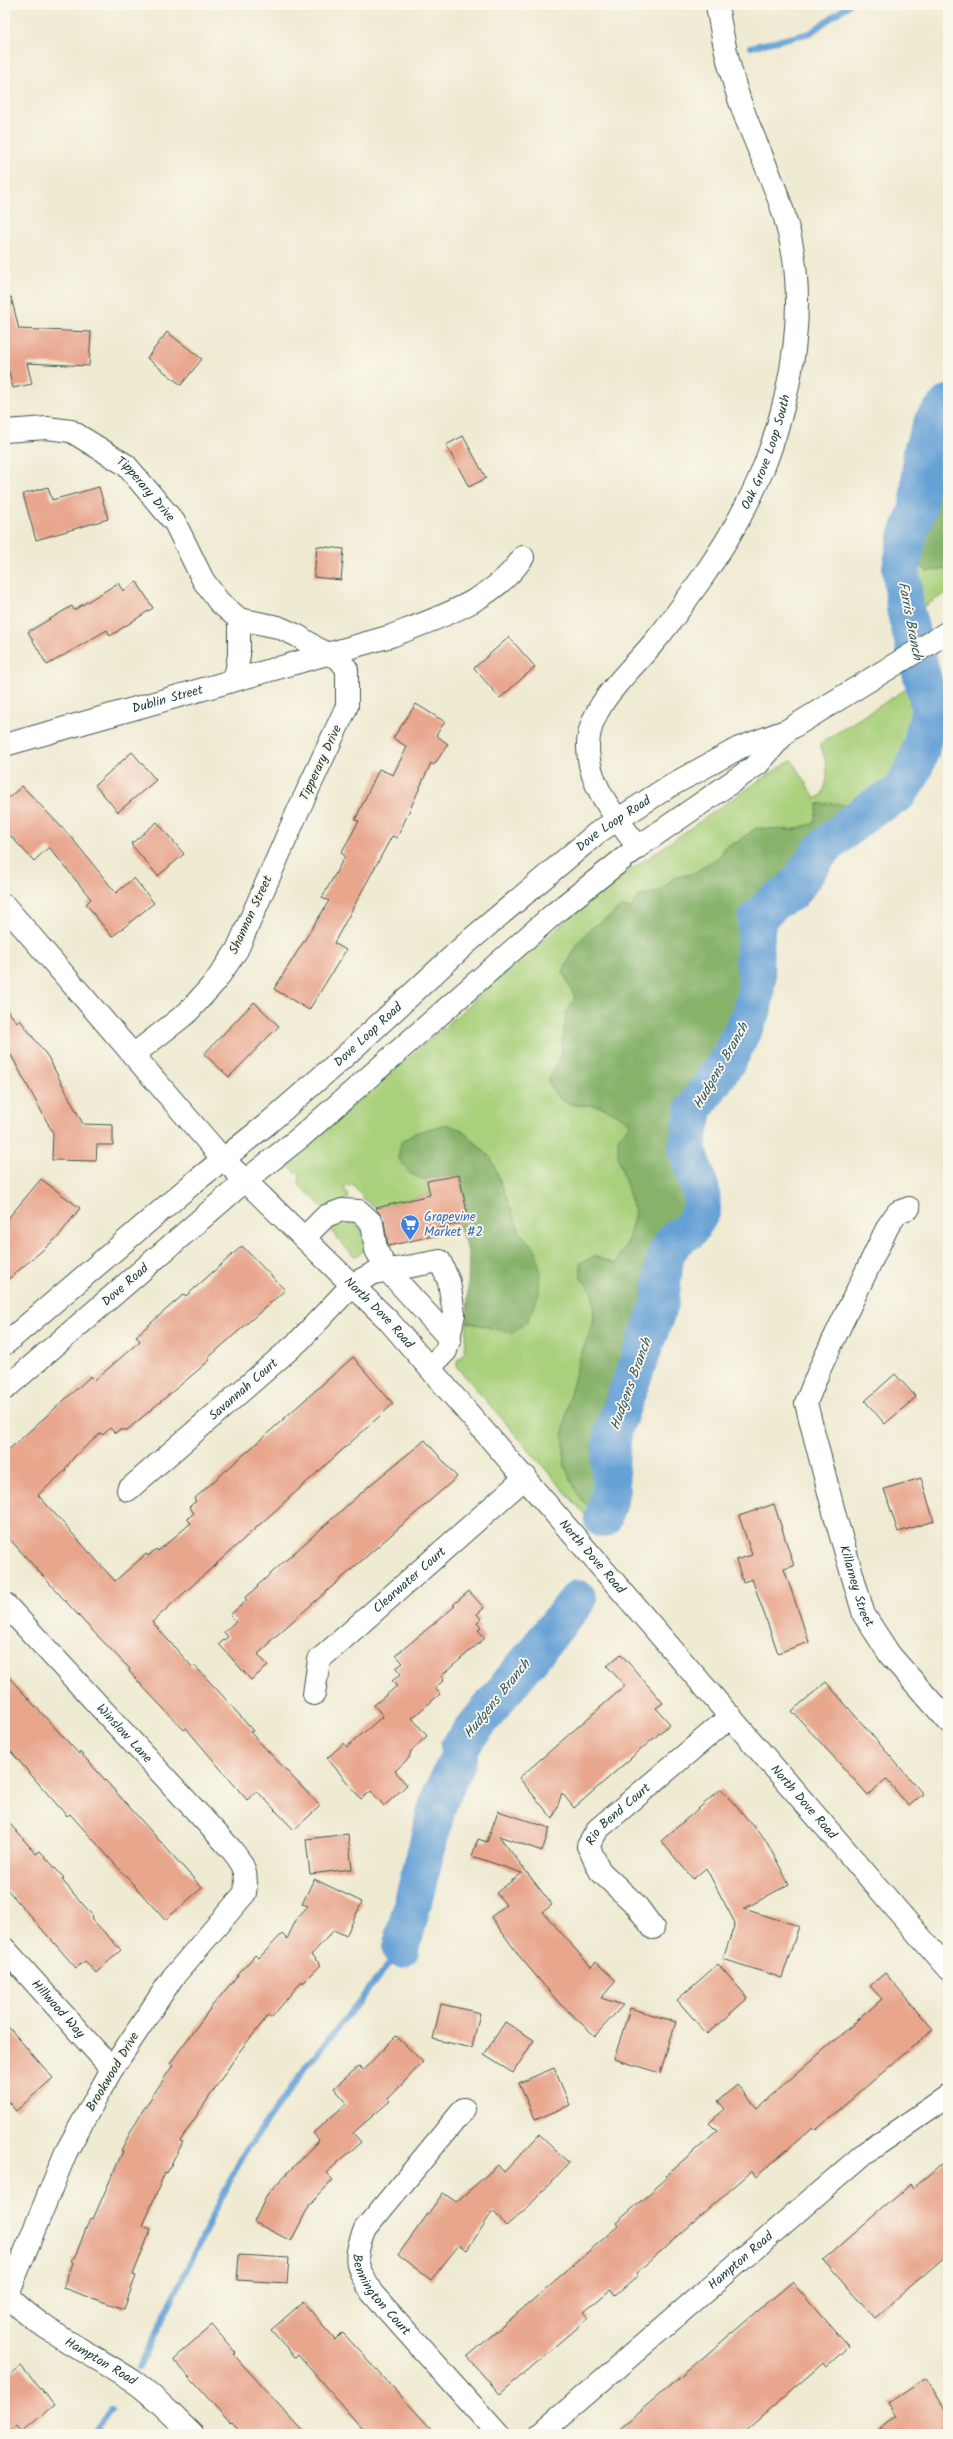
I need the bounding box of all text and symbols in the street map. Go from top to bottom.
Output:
street label: Oak Grove Loop South [735,392,796,513]
street label: Tipperary Drive [112,451,180,527]
water label: Farris Branch [892,580,929,664]
street label: Dublin Street [130,679,207,719]
street label: Tipperary Drive [294,722,348,804]
street label: Dove Loop Road [571,790,656,857]
street label: Shannon Street [224,871,279,958]
street label: Dove Loop Road [329,997,408,1072]
water label: Hudgens Branch [687,1017,755,1113]
place label: Grapevine Market #2 [424,1207,483,1243]
supermarket icon: Grapevine Market #2 [399,1213,421,1241]
street label: Dove Road [97,1258,154,1311]
street label: North Dove Road [339,1272,419,1354]
water label: Hudgens Branch [604,1334,658,1433]
street label: Savannah Court [204,1353,283,1426]
street label: North Dove Road [554,1514,631,1599]
street label: Clearwater Court [368,1541,451,1618]
street label: Killarney Street [834,1543,880,1632]
water label: Hudgens Branch [458,1653,537,1743]
street label: Winslow Lane [91,1699,158,1768]
street label: North Dove Road [765,1760,843,1844]
street label: Rio Bend Court [580,1777,656,1849]
street label: Hillwood Way [26,1975,91,2044]
street label: Brookwood Drive [81,2028,145,2116]
street label: Hampton Road [703,2226,778,2295]
street label: Bennington Court [347,2254,417,2341]
street label: Hampton Road [61,2332,141,2391]

